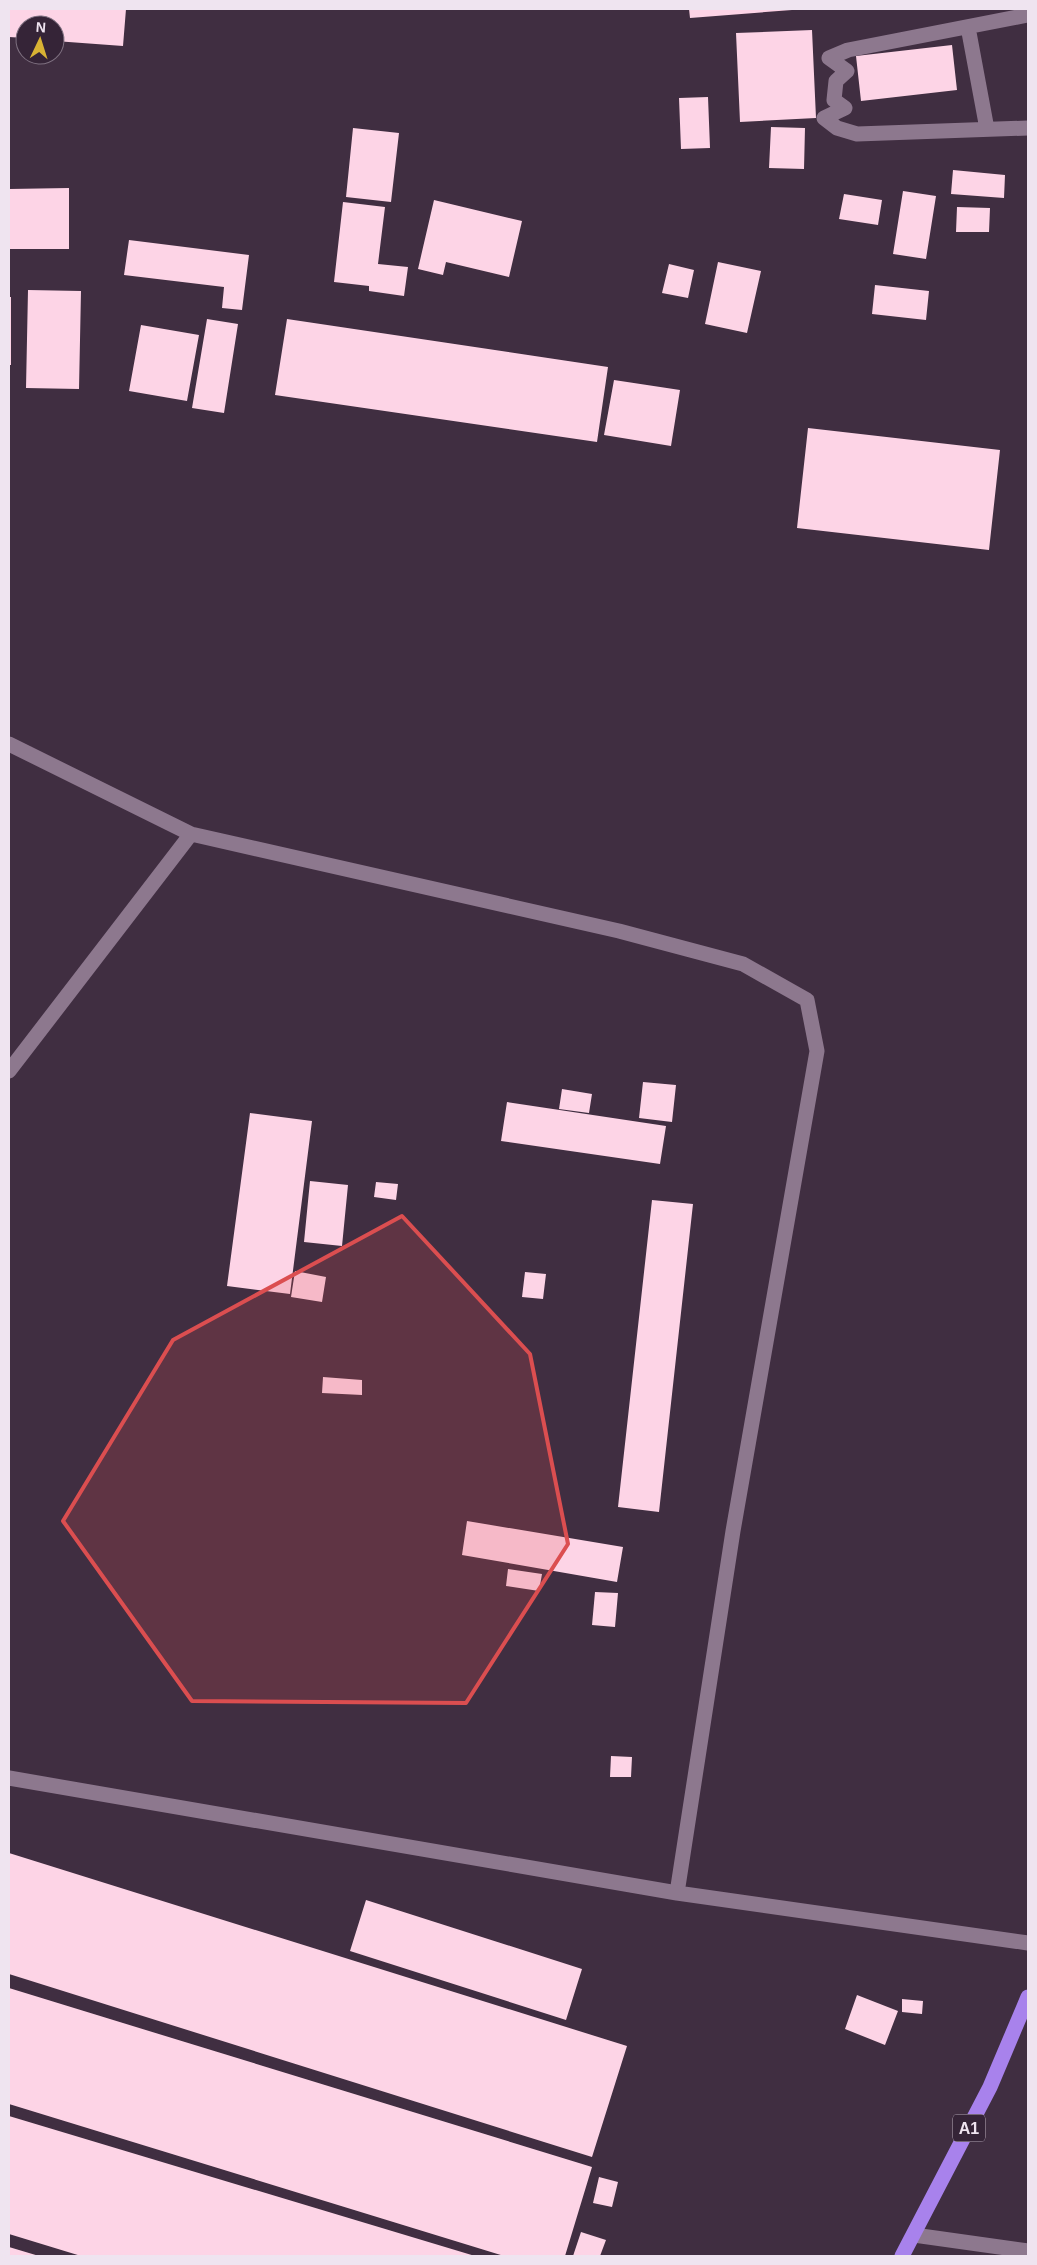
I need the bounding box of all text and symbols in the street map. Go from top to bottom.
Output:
north arrow [15,15,65,65]
text: N [35,19,47,35]
road number: A1 [953,2114,985,2142]

